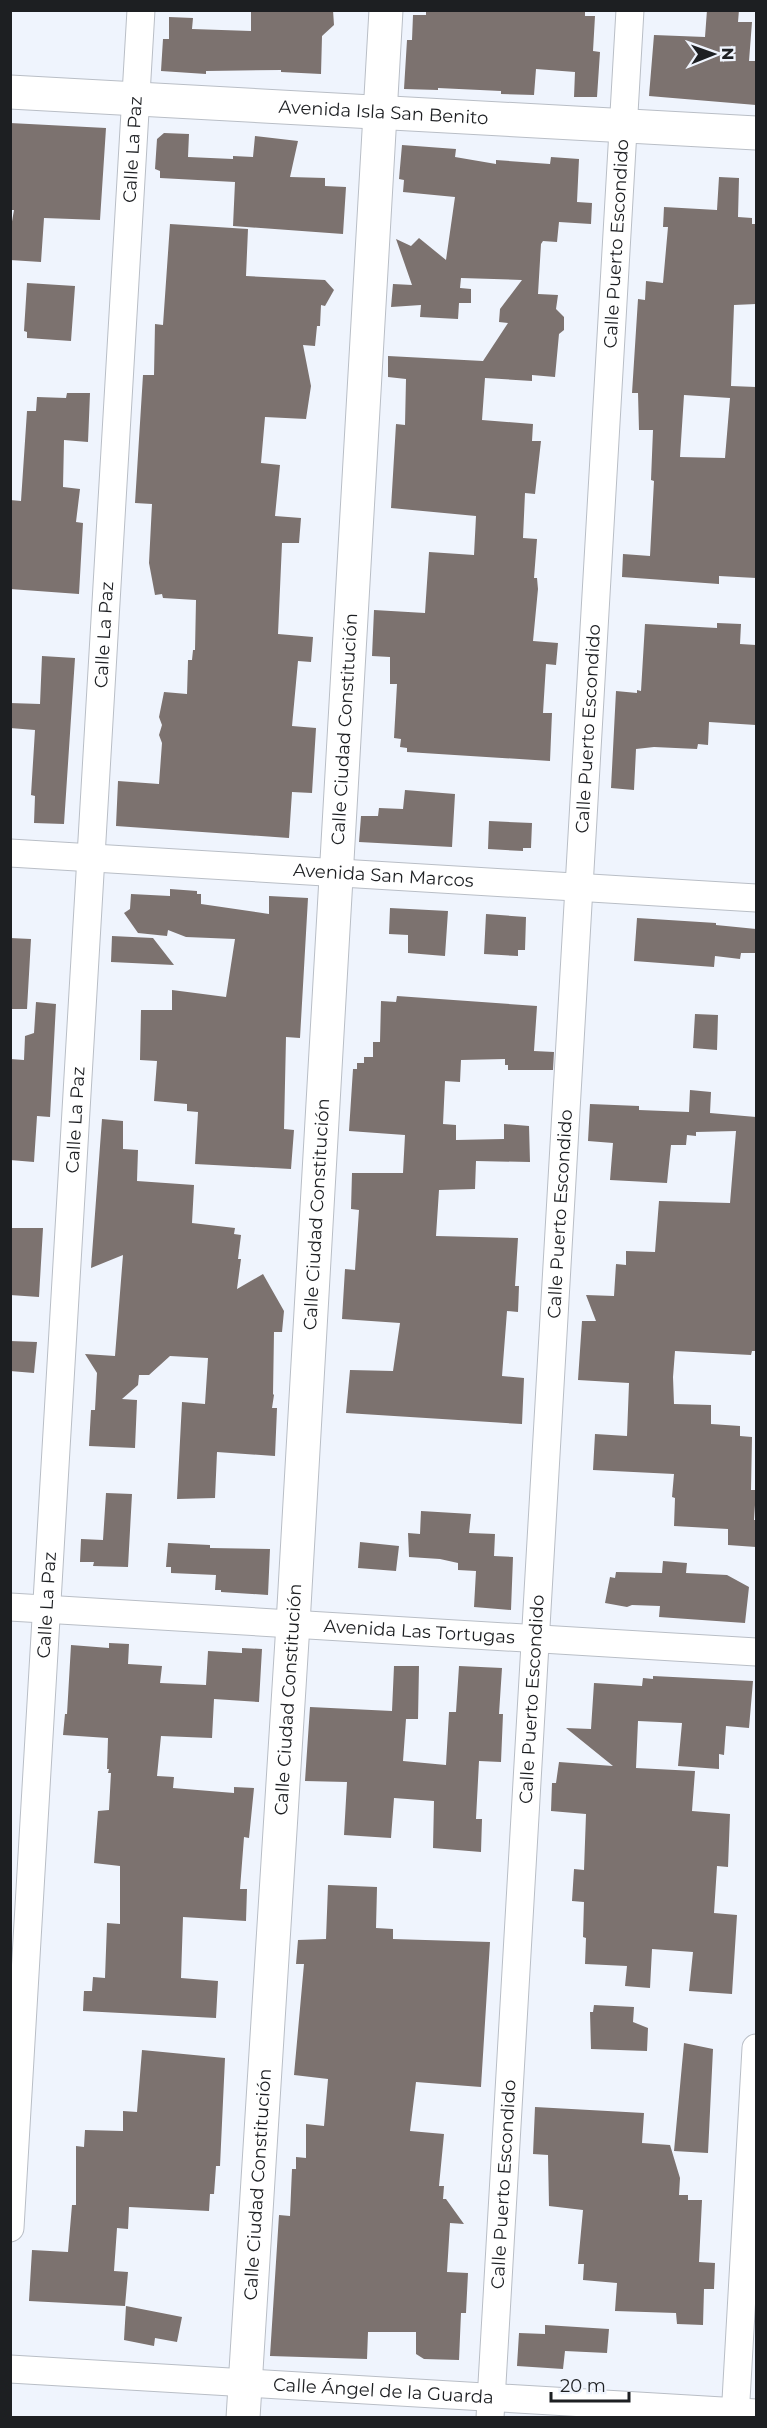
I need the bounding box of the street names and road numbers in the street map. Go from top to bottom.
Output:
street label: Calle La Paz [119,96,147,204]
street label: Avenida Isla San Benito [278,96,489,129]
street label: Calle Puerto Escondido [599,138,633,349]
street label: Calle La Paz [90,581,118,689]
street label: Calle Ciudad Constitución [327,612,362,846]
street label: Calle Puerto Escondido [571,624,605,834]
street label: Avenida San Marcos [292,859,474,892]
street label: Calle La Paz [61,1066,90,1174]
street label: Calle Ciudad Constitución [299,1098,334,1331]
street label: Calle Puerto Escondido [543,1109,577,1319]
street label: Calle La Paz [33,1551,61,1659]
street label: Calle Ciudad Constitución [270,1583,306,1816]
street label: Calle Puerto Escondido [515,1594,549,1805]
street label: Avenida Las Tortugas [323,1615,516,1648]
street label: Calle Ciudad Constitución [239,2068,276,2301]
street label: Calle Puerto Escondido [487,2079,521,2290]
street label: Calle Ángel de la Guarda [272,2374,494,2409]

